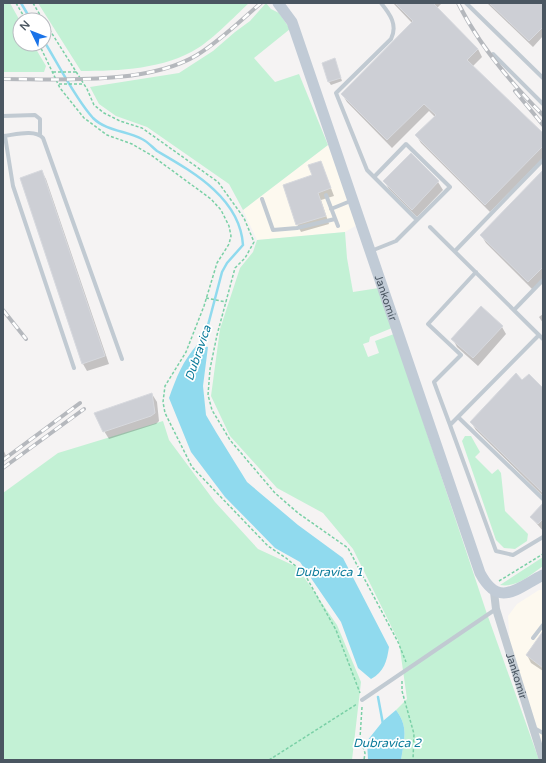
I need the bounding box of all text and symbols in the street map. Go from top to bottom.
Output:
north arrow [12,12,52,52]
text: N [17,18,33,33]
street label: Jankomir [372,273,400,323]
water label: Dubravica [182,323,214,382]
water label: Dubravica 1 [295,565,363,579]
street label: Jankomir [503,651,530,701]
water label: Dubravica 2 [353,736,423,750]

